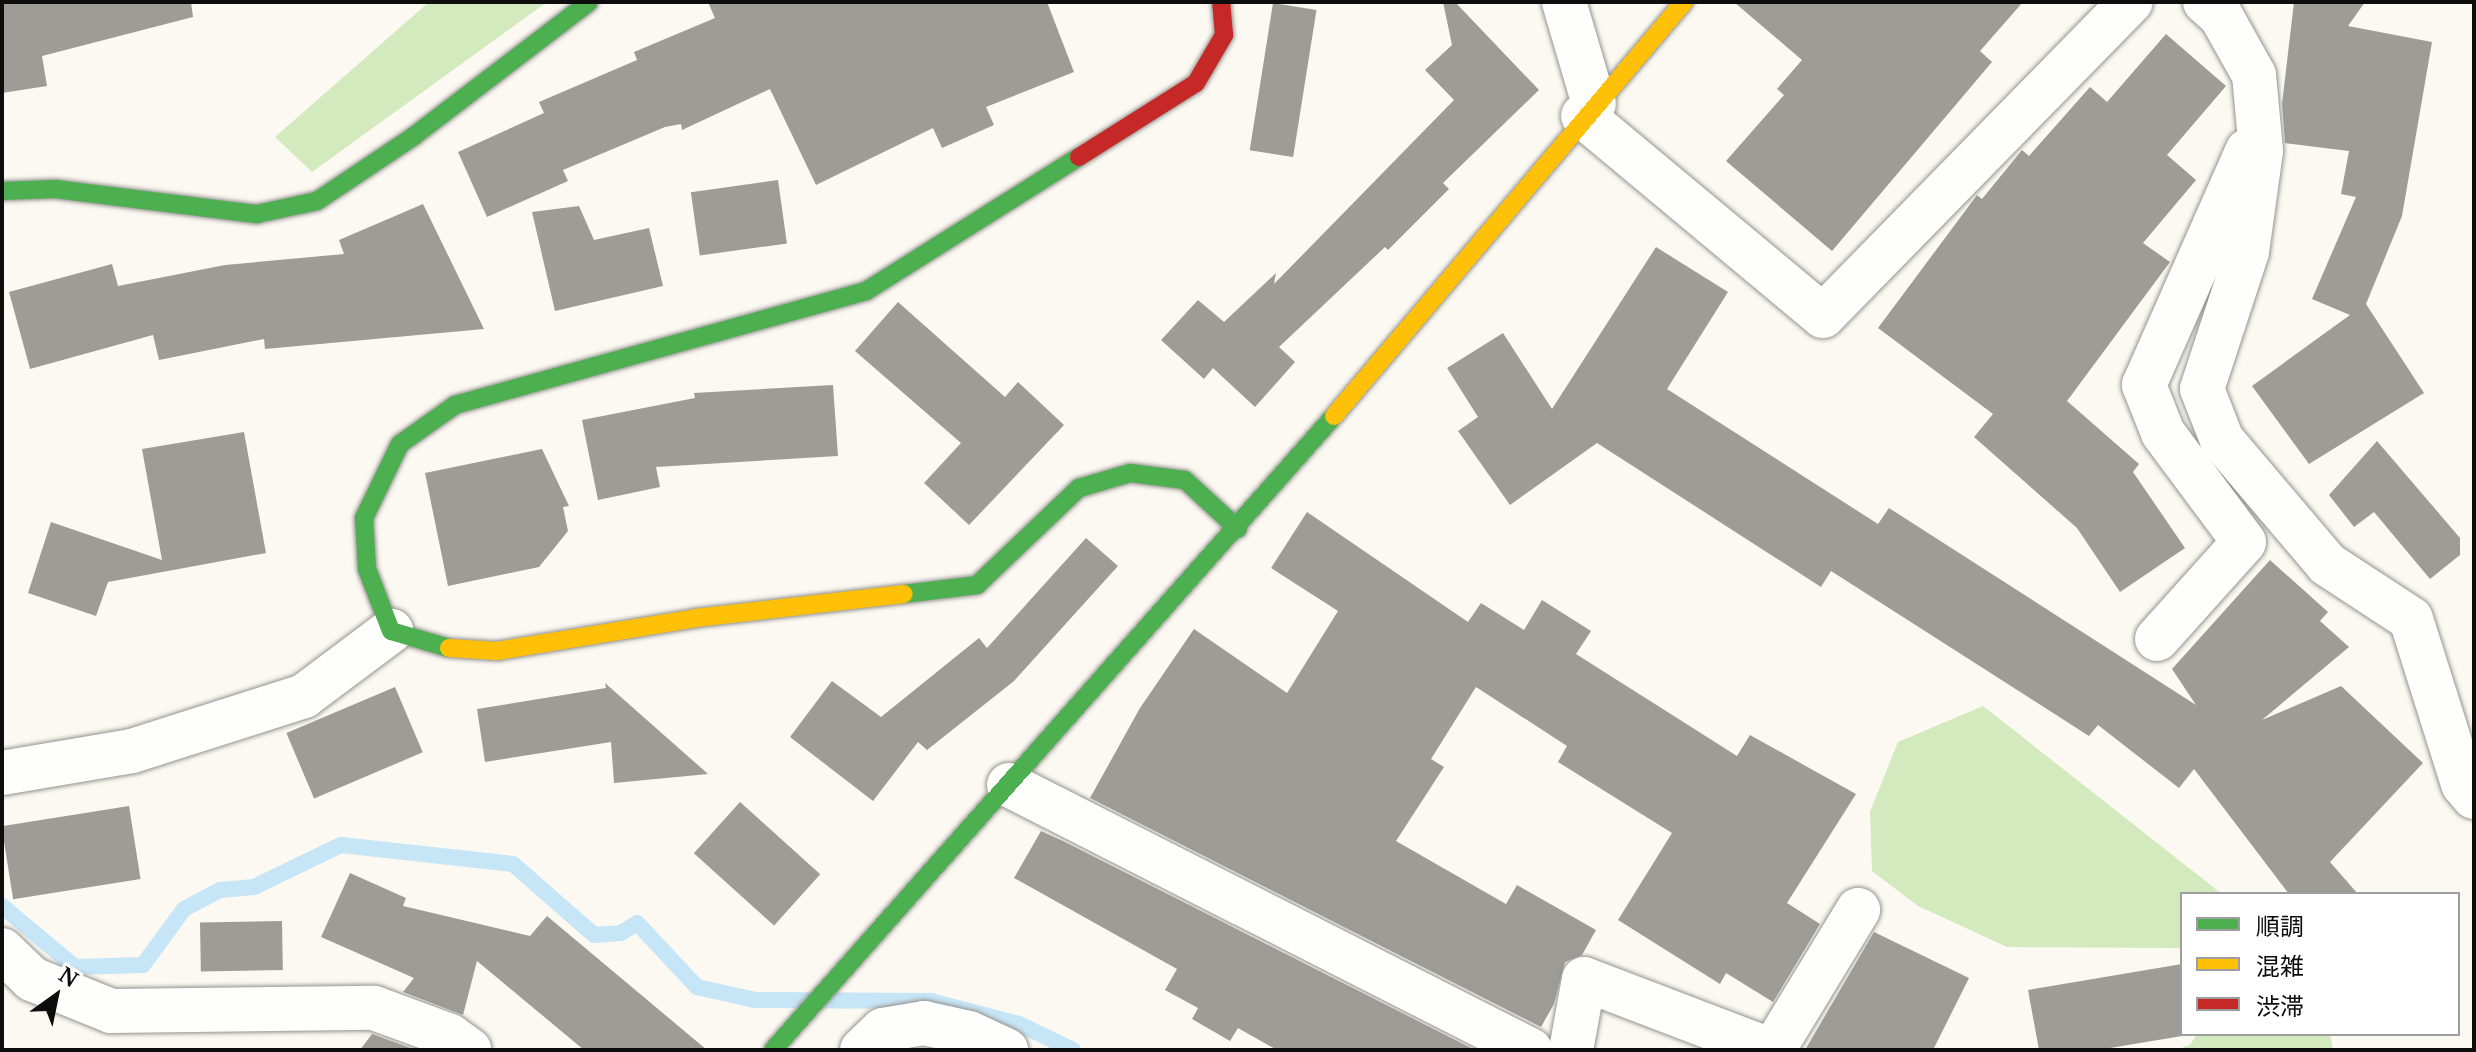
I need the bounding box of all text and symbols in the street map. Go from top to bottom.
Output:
legend [2180,892,2460,1036]
text: 順調 [2256,909,2304,942]
text: 混雑 [2256,949,2304,982]
north arrow [16,956,96,1036]
text: N [54,959,85,993]
text: 渋滞 [2256,989,2304,1022]

